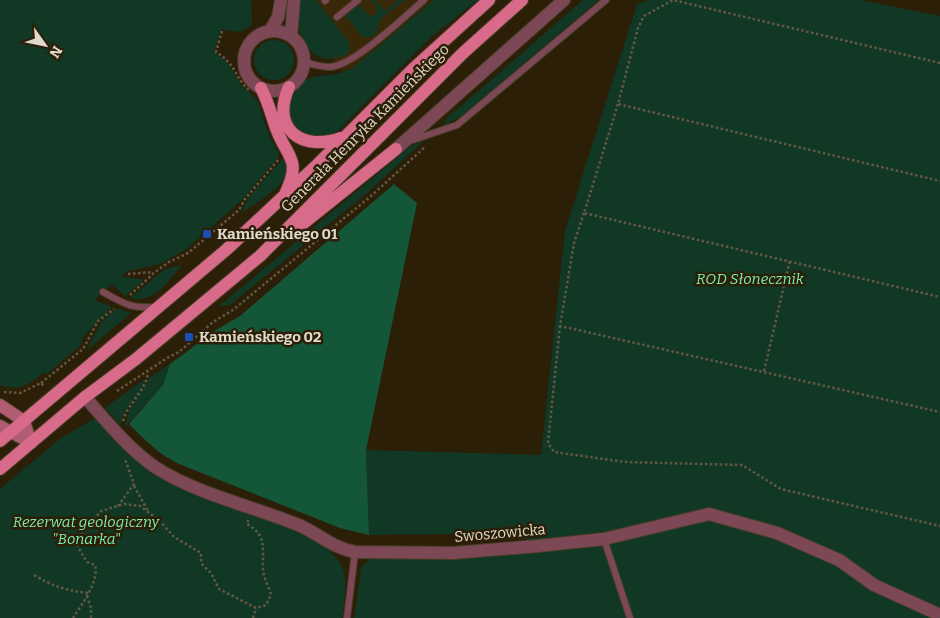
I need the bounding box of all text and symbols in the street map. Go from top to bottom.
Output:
north arrow [20,20,70,70]
street label: Generała Henryka Kamieńskiego [277,40,453,216]
text: N [45,43,66,61]
place label: Kamieńskiego 01 [217,225,338,243]
marker: Kamieńskiego 01 [201,228,213,240]
park label: ROD Słonecznik [696,270,805,288]
place label: Kamieńskiego 02 [199,328,322,346]
marker: Kamieńskiego 02 [183,331,195,343]
park label: Rezerwat geologiczny "Bonarka" [13,513,161,548]
street label: Swoszowicka [454,520,546,546]

